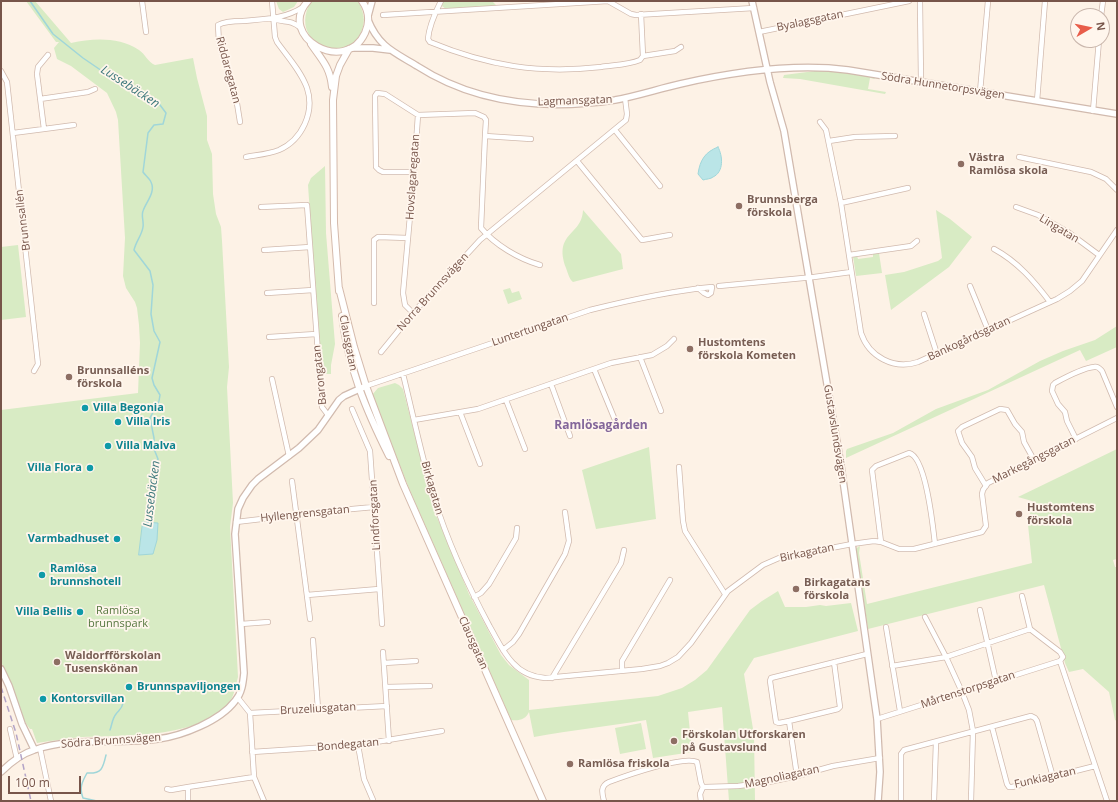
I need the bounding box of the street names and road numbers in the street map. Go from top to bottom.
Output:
street label: Byalagsgatan [776,8,844,34]
street label: Riddaregatan [213,35,243,105]
street label: Södra Hunnetorpsvägen [880,70,1006,102]
street label: Lagmansgatan [537,93,613,109]
street label: Hovslagaregatan [403,134,423,220]
street label: Brunnsallén [13,189,33,251]
street label: Lingatan [1037,212,1081,246]
street label: Norra Brunnsvägen [394,250,472,334]
street label: Luntertungatan [490,311,570,349]
street label: Clausgatan [336,314,360,372]
street label: Bankogårdsgatan [926,314,1012,364]
street label: Barongatan [310,345,330,405]
street label: Gustavslundsvägen [821,384,849,484]
street label: Markegångsgatan [990,433,1078,487]
street label: Birkagatan [418,460,446,516]
street label: Lindforsgatan [367,479,383,551]
street label: Hyllengrensgatan [260,503,350,525]
street label: Birkagatan [779,541,835,565]
street label: Clausgatan [455,614,491,672]
street label: Mårtenstorpsgatan [919,669,1017,711]
street label: Bruzeliusgatan [280,700,356,718]
street label: Södra Brunnsvägen [60,731,162,751]
street label: Bondegatan [316,736,380,754]
street label: Magnoliagatan [744,763,820,791]
street label: Funkiagatan [1013,765,1077,791]

